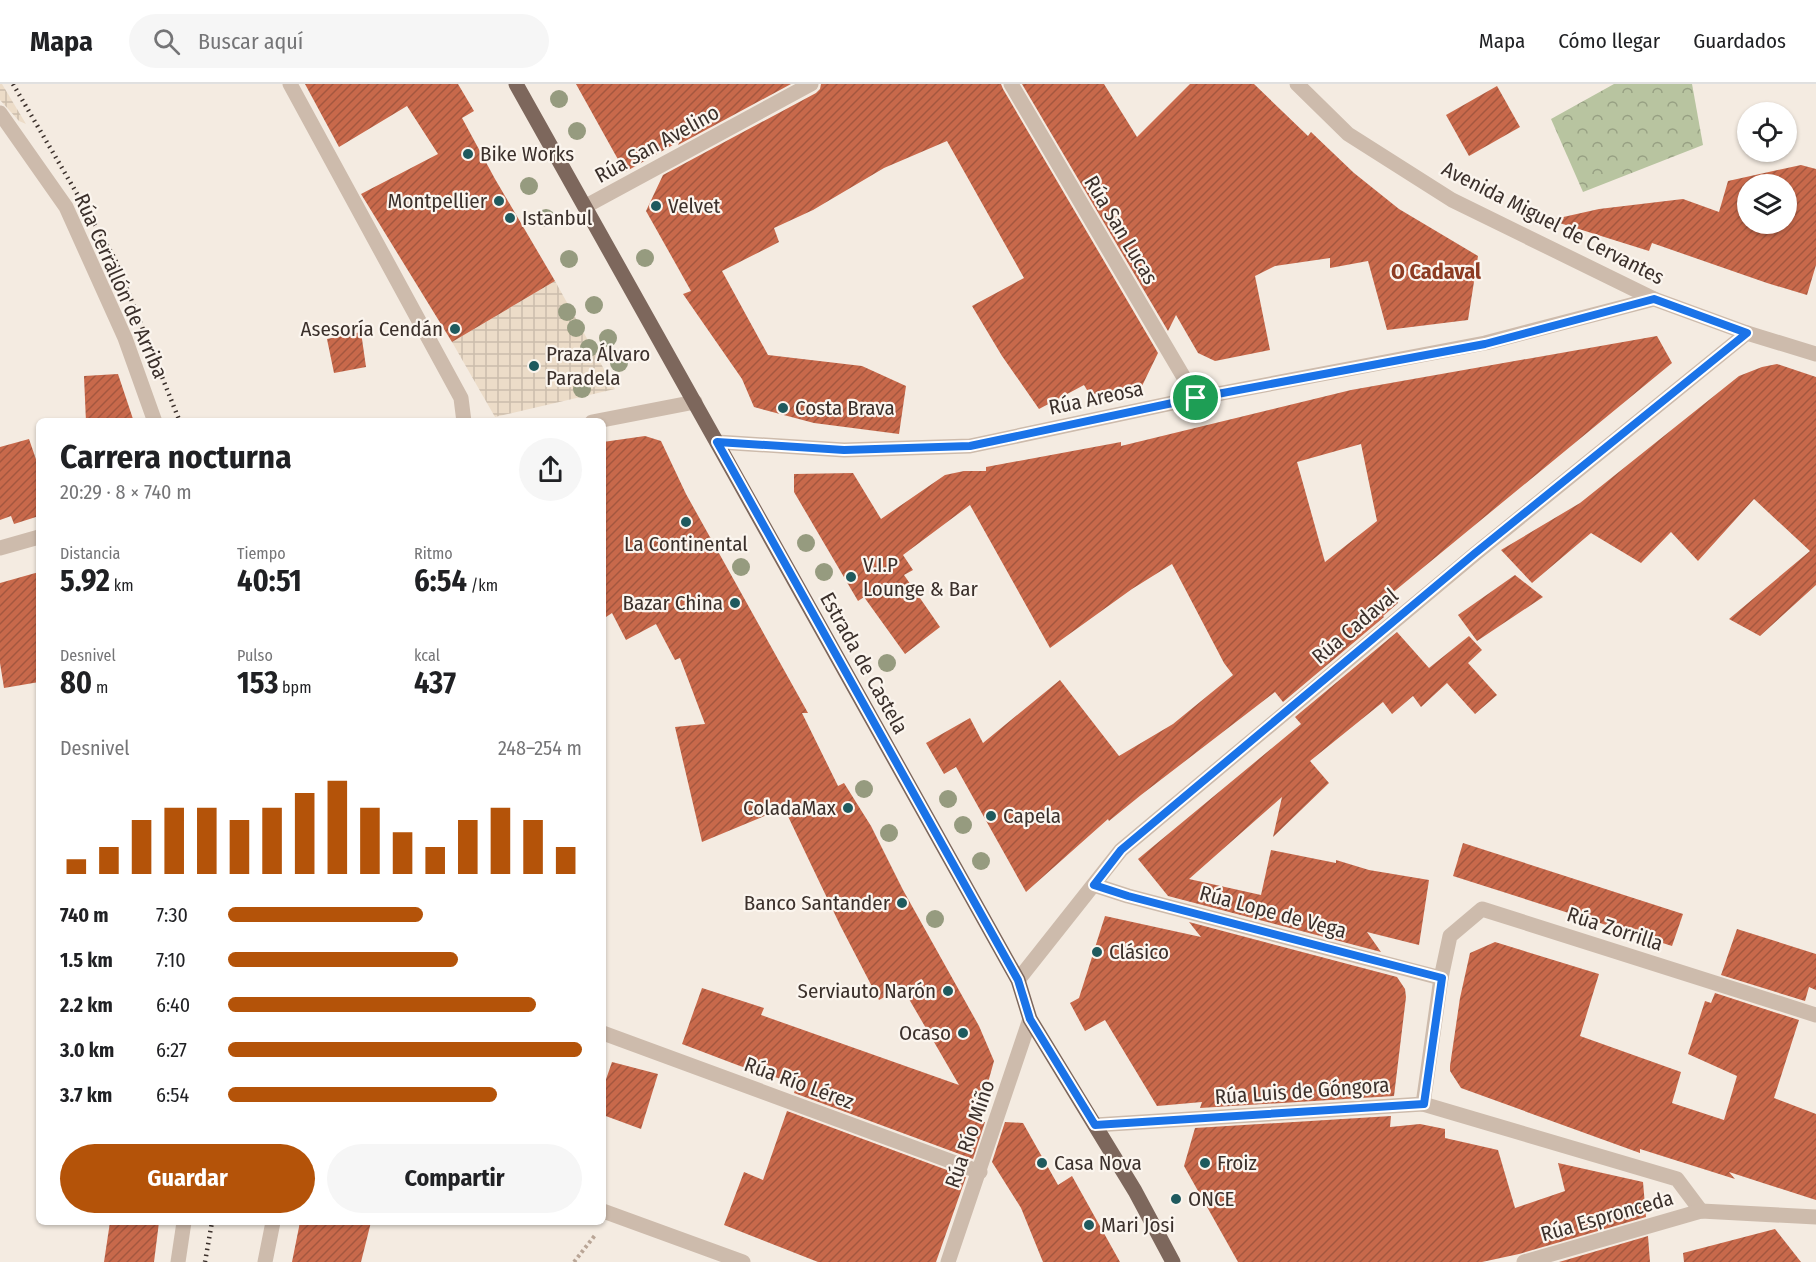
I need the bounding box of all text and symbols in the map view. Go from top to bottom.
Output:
search box [129,14,549,68]
text: Mapa [30,25,93,58]
icon: search [150,25,183,58]
text: Buscar aquí [198,28,303,55]
text: Mapa [1479,28,1525,54]
text: Cómo llegar [1558,28,1660,54]
text: Guardados [1693,28,1786,54]
street label: Rúa San Avelino [590,99,724,189]
map controls [1737,102,1797,234]
button: locate [1737,102,1797,162]
place label: Bike Works [480,141,574,167]
marker: Bike Works [461,147,475,161]
street label: Avenida Miguel de Cervantes [1437,156,1669,290]
street label: Rúa San Lucas [1078,171,1164,289]
button: layers [1737,174,1797,234]
place label: Montpellier [387,188,488,214]
street label: Rúa Cerrallón de Arriba [69,190,173,382]
place label: Velvet [668,193,721,219]
marker: Montpellier [492,194,506,208]
marker: Velvet [649,199,663,213]
place label: Istanbul [522,205,593,231]
marker: Istanbul [503,211,517,225]
district label: O Cadaval [1391,258,1482,285]
place label: Asesoría Cendán [300,316,443,342]
marker: Asesoría Cendán [448,322,462,336]
place label: Praza Álvaro Paradela [546,341,650,391]
marker: Praza Álvaro Paradela [527,359,541,373]
pin [1170,372,1221,423]
street label: Rúa Areosa [1046,375,1146,421]
icon: arrive [1179,381,1212,414]
place label: Costa Brava [795,395,895,421]
marker: Costa Brava [776,401,790,415]
text: Carrera nocturna [60,437,292,477]
button: share [519,438,582,501]
text: 20:29 · 8 × 740 m [60,480,192,504]
marker: La Continental [679,515,693,529]
place label: La Continental [624,531,748,557]
text: Distancia [60,544,120,563]
text: Tiempo [237,544,286,563]
text: Ritmo [414,544,453,563]
place label: V.I.P Lounge & Bar [863,552,978,602]
text: 5.92 [60,563,110,599]
text: 40:51 [237,563,302,599]
text: 6:54 [414,563,467,599]
marker: V.I.P Lounge & Bar [844,570,858,584]
text: km [110,576,133,595]
text: /km [467,576,498,595]
street label: Rúa Cadaval [1307,582,1404,669]
street label: Estrada de Castela [814,588,914,738]
place label: Bazar China [622,590,723,616]
marker: Bazar China [728,596,742,610]
text: Desnivel [60,646,116,665]
text: Pulso [237,646,273,665]
text: kcal [414,646,440,665]
text: 80 [60,665,92,701]
text: 153 [237,665,278,701]
text: 437 [414,665,456,701]
text: m [92,678,108,697]
text: bpm [278,678,311,697]
text: Desnivel [60,736,130,760]
text: 248–254 m [498,736,582,760]
place label: ColadaMax [743,795,837,821]
marker: ColadaMax [841,801,855,815]
place label: Capela [1003,803,1061,829]
marker: Capela [984,809,998,823]
street label: Rúa Lope de Vega [1197,880,1349,944]
place label: Banco Santander [744,890,891,916]
marker: Banco Santander [895,896,909,910]
street label: Rúa Zorrilla [1564,901,1666,957]
text: 740 m [60,903,109,927]
text: 7:30 [156,903,188,927]
place label: Clásico [1109,939,1169,965]
marker: Clásico [1090,945,1104,959]
text: 1.5 km [60,948,113,972]
text: 7:10 [156,948,186,972]
place label: Serviauto Narón [798,978,936,1004]
marker: Serviauto Narón [941,984,955,998]
text: 2.2 km [60,993,113,1017]
text: 6:40 [156,993,190,1017]
place label: Ocaso [899,1020,951,1046]
marker: Ocaso [956,1026,970,1040]
text: 3.0 km [60,1038,114,1062]
text: 6:27 [156,1038,187,1062]
street label: Rúa Río Lérez [741,1051,857,1115]
street label: Rúa Luis de Góngora [1214,1072,1390,1110]
street label: Rúa Río Miño [939,1076,1001,1192]
text: 3.7 km [60,1083,112,1107]
text: 6:54 [156,1083,189,1107]
button: Guardar [60,1144,315,1213]
button: Compartir [327,1144,582,1213]
place label: Casa Nova [1054,1150,1142,1176]
place label: Froiz [1217,1150,1257,1176]
marker: Casa Nova [1035,1156,1049,1170]
marker: Froiz [1198,1156,1212,1170]
street label: Rúa Espronceda [1538,1185,1676,1247]
place label: ONCE [1188,1186,1235,1212]
marker: ONCE [1169,1192,1183,1206]
place label: Mari Josi [1101,1212,1175,1238]
marker: Mari Josi [1082,1218,1096,1232]

